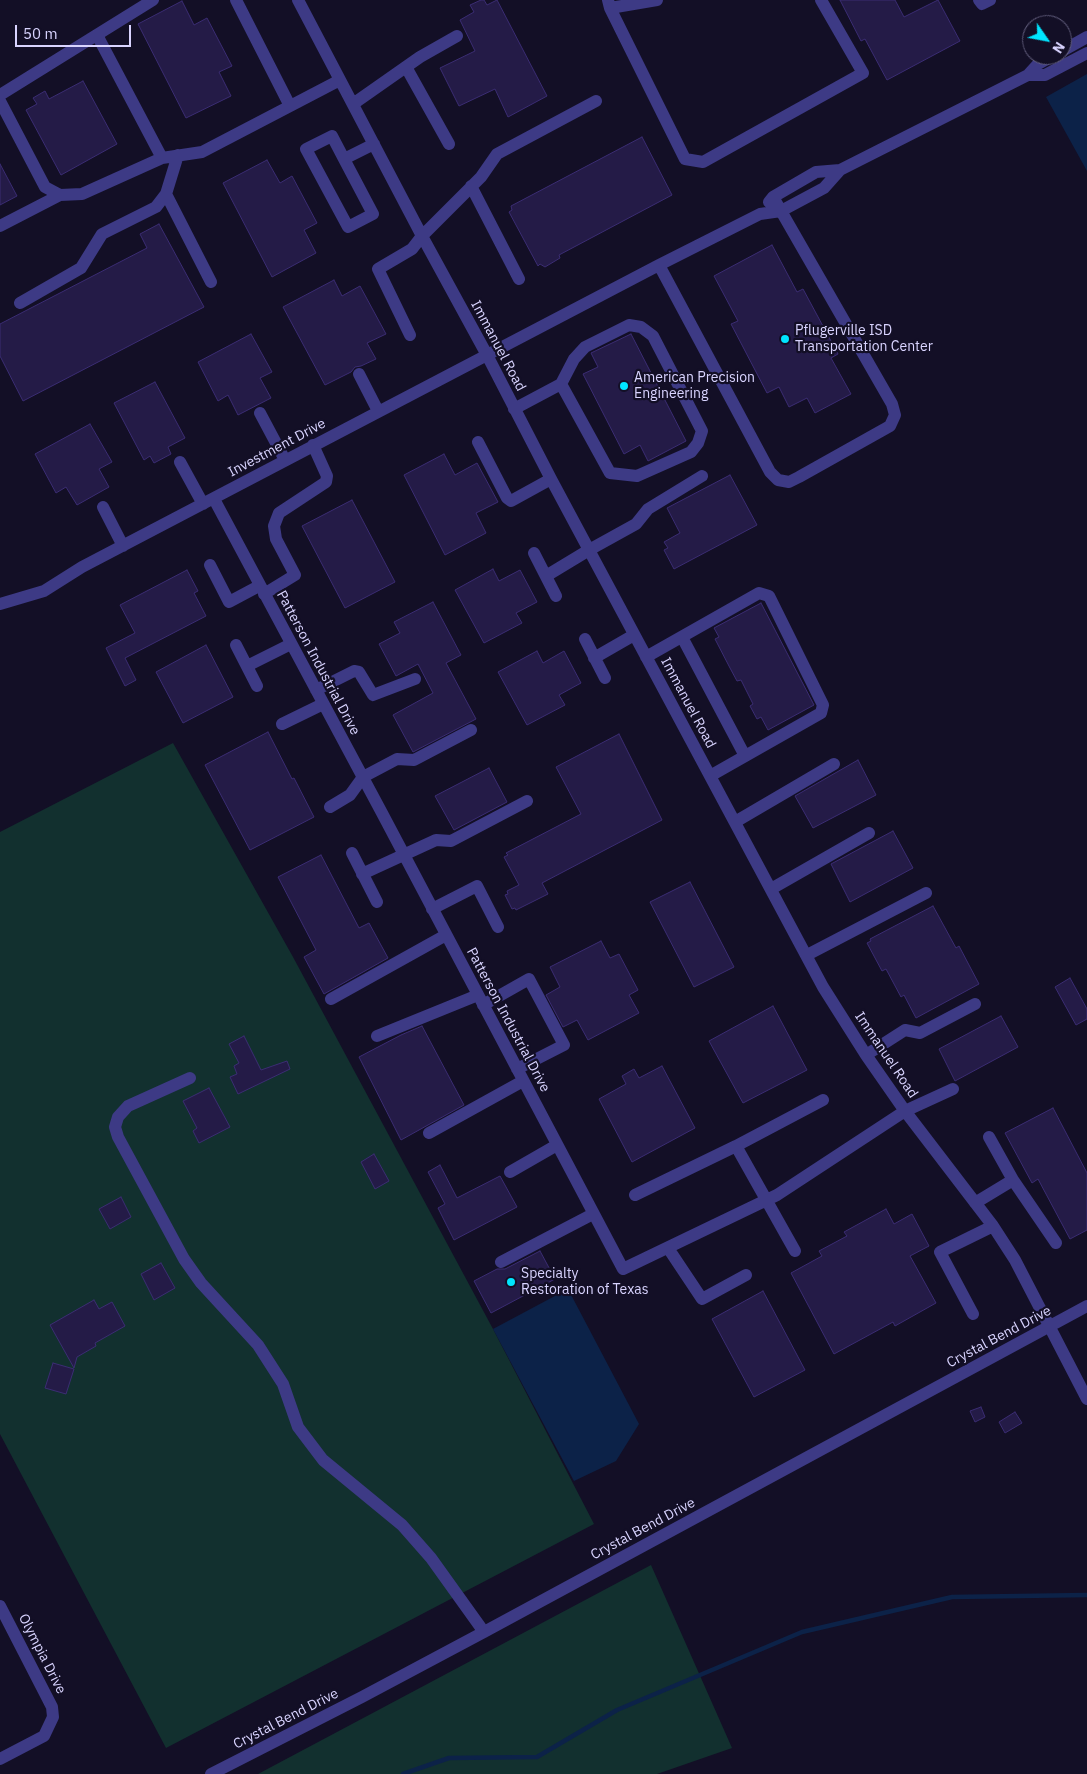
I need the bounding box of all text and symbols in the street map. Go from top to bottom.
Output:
scale bar [18,15,134,47]
north arrow [1022,15,1072,65]
text: 50 m [23,24,58,43]
text: N [1048,38,1069,57]
street label: Immanuel Road [467,298,529,394]
place label: Pflugerville ISD Transportation Center [795,323,933,356]
marker: Pflugerville ISD Transportation Center [779,333,791,345]
place label: American Precision Engineering [634,370,755,402]
marker: American Precision Engineering [618,380,630,392]
street label: Investment Drive [225,415,329,481]
street label: Patterson Industrial Drive [273,588,363,738]
street label: Immanuel Road [657,655,719,751]
street label: Patterson Industrial Drive [463,945,553,1095]
street label: Immanuel Road [851,1009,921,1101]
place label: Specialty Restoration of Texas [521,1266,649,1298]
marker: Specialty Restoration of Texas [505,1276,517,1288]
street label: Crystal Bend Drive [944,1302,1054,1372]
street label: Crystal Bend Drive [588,1494,698,1564]
street label: Olympia Drive [15,1611,69,1697]
street label: Crystal Bend Drive [231,1685,341,1753]

